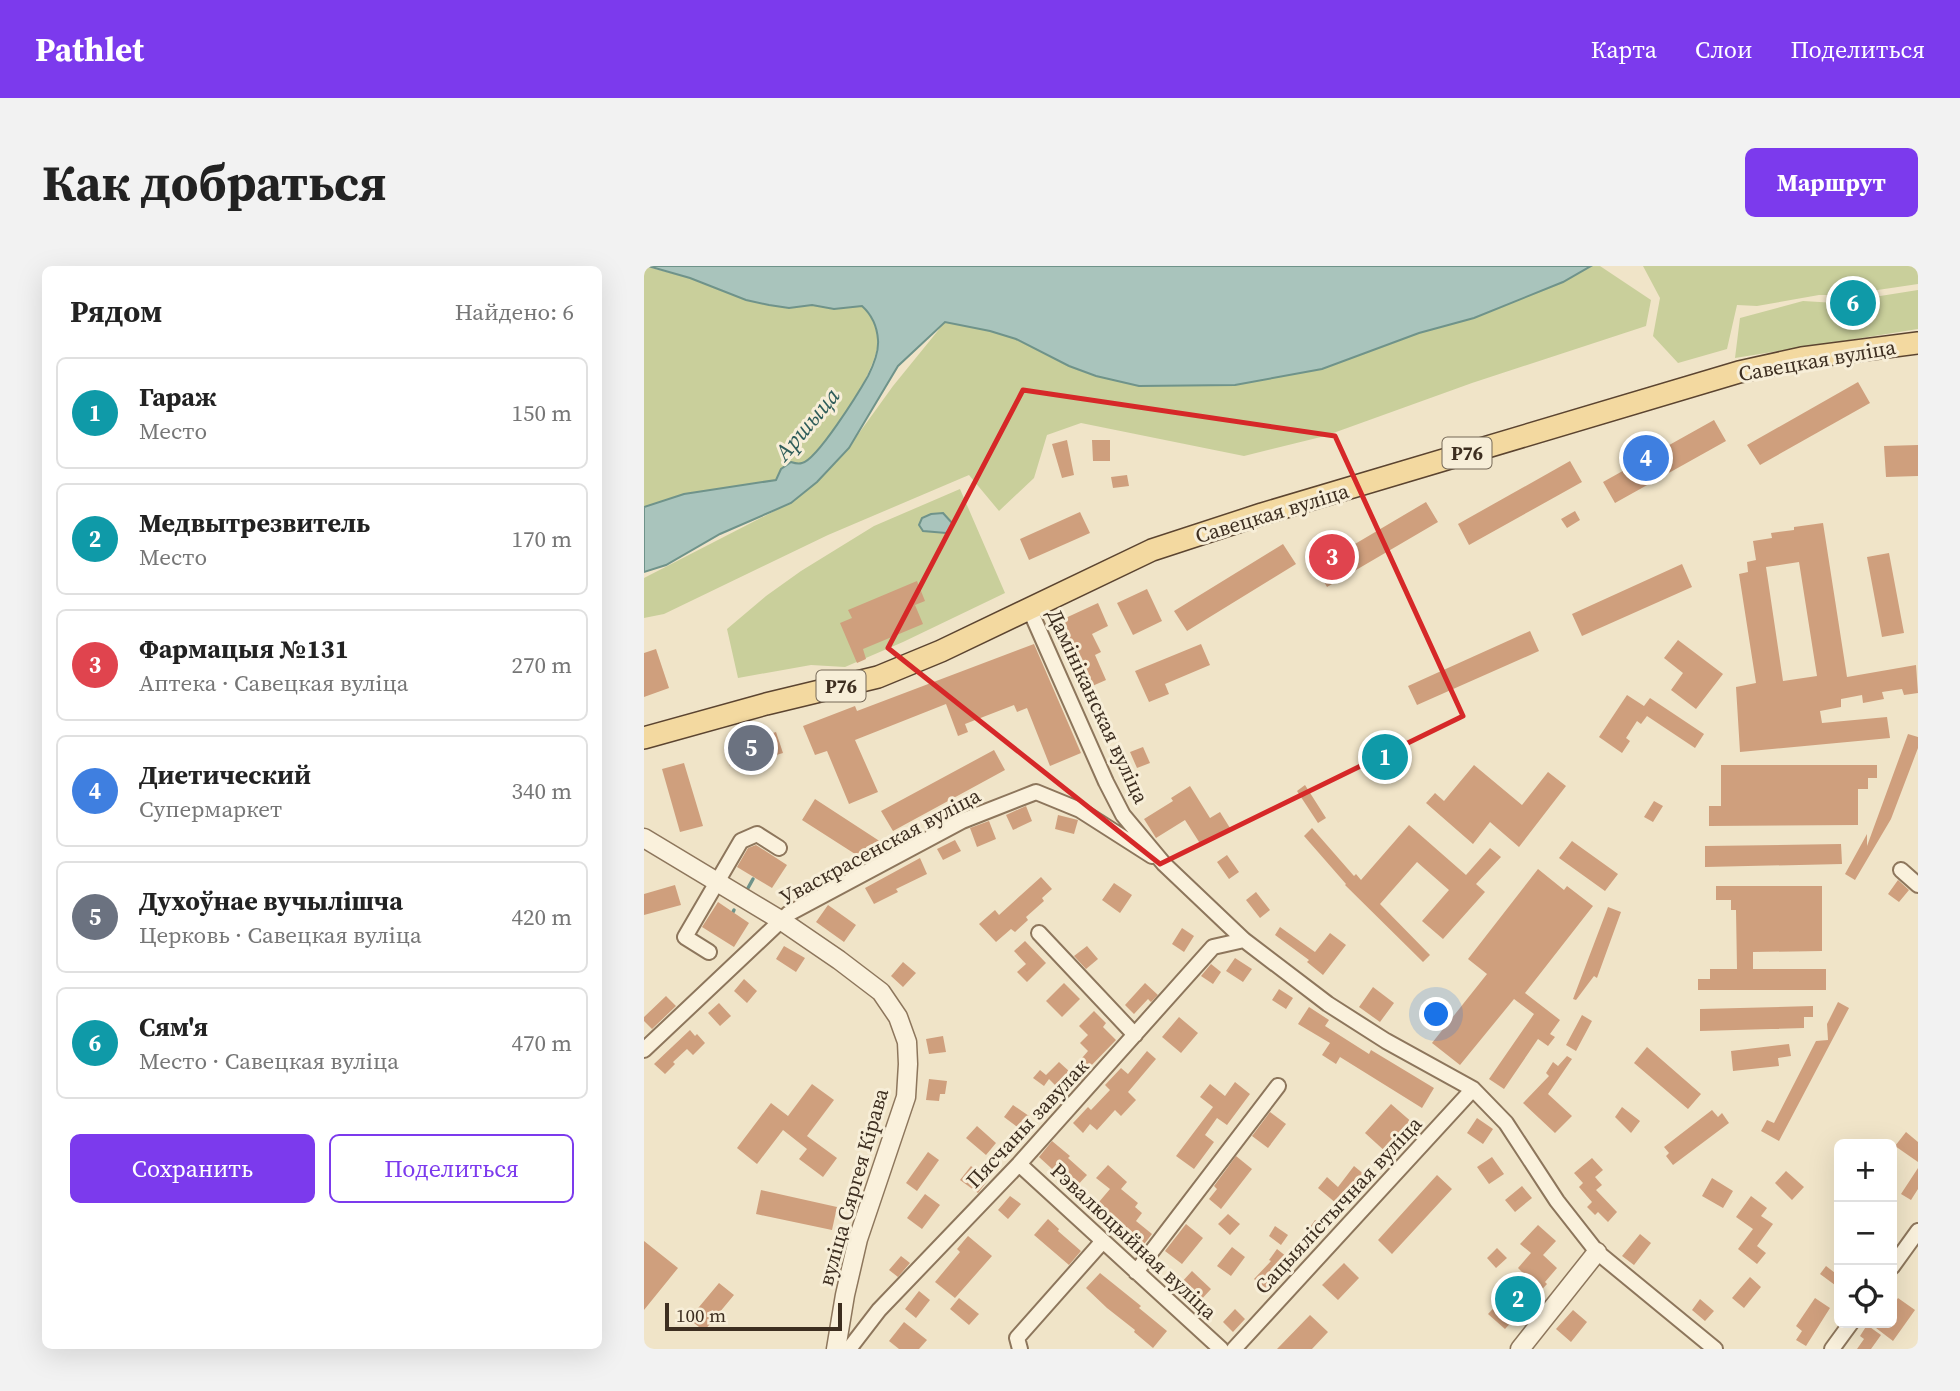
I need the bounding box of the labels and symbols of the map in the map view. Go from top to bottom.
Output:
pin: 6 [1830,277,1876,329]
street label: Савецкая вуліца [1736,332,1898,388]
water label: Аршыца [766,381,847,469]
pin: 4 [1623,432,1669,484]
road number: Р76 [1442,438,1492,468]
street label: Савецкая вуліца [1192,476,1353,550]
pin: 3 [1309,531,1355,583]
street label: Дамініканская вуліца [1040,604,1156,808]
road number: Р76 [816,670,866,702]
pin: 5 [728,722,774,774]
pin: 1 [1362,731,1408,783]
street label: Уваскрасенская вуліца [774,781,986,911]
your location [1419,997,1453,1031]
street label: Пясчаны завулак [959,1051,1095,1194]
street label: вуліца Сяргея Кірава [811,1085,895,1289]
street label: Сацыялістычная вуліца [1248,1110,1428,1300]
street label: Рэвалюцыйная вуліца [1044,1156,1224,1326]
pin: 2 [1495,1273,1541,1325]
scale bar [665,1300,842,1332]

